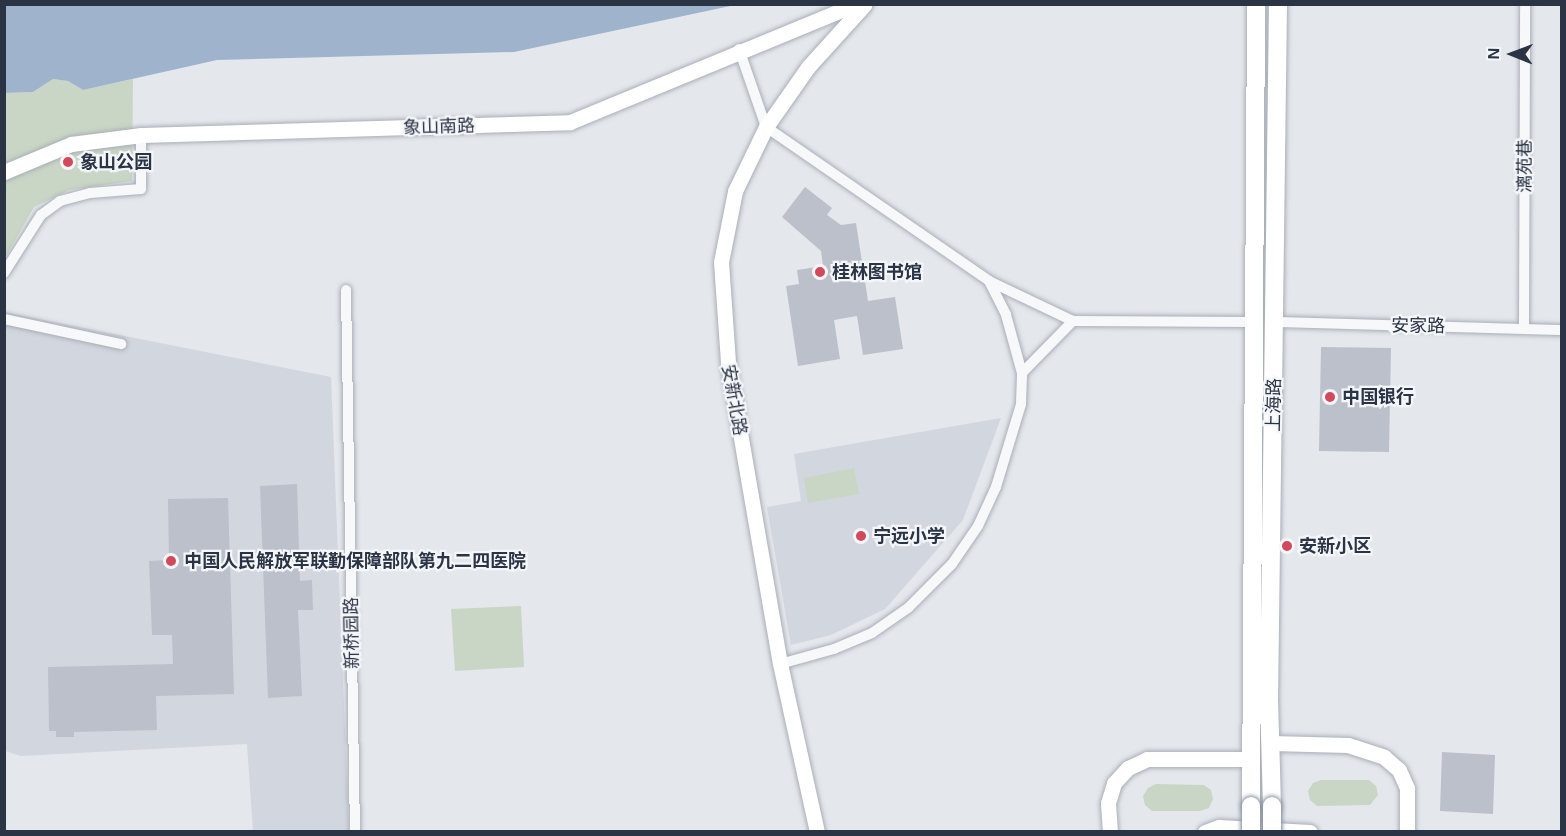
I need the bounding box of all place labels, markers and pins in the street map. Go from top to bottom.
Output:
place label: 象山公园 [80,151,152,173]
marker: 象山公园 [61,155,75,169]
place label: 桂林图书馆 [832,261,922,283]
marker: 桂林图书馆 [813,265,827,279]
place label: 中国银行 [1342,386,1414,408]
marker: 中国银行 [1323,390,1337,404]
place label: 宁远小学 [873,525,945,547]
marker: 宁远小学 [854,529,868,543]
place label: 安新小区 [1299,535,1371,557]
marker: 安新小区 [1280,539,1294,553]
place label: 中国人民解放军联勤保障部队第九二四医院 [184,550,526,572]
marker: 中国人民解放军联勤保障部队第九二四医院 [162,552,180,570]

